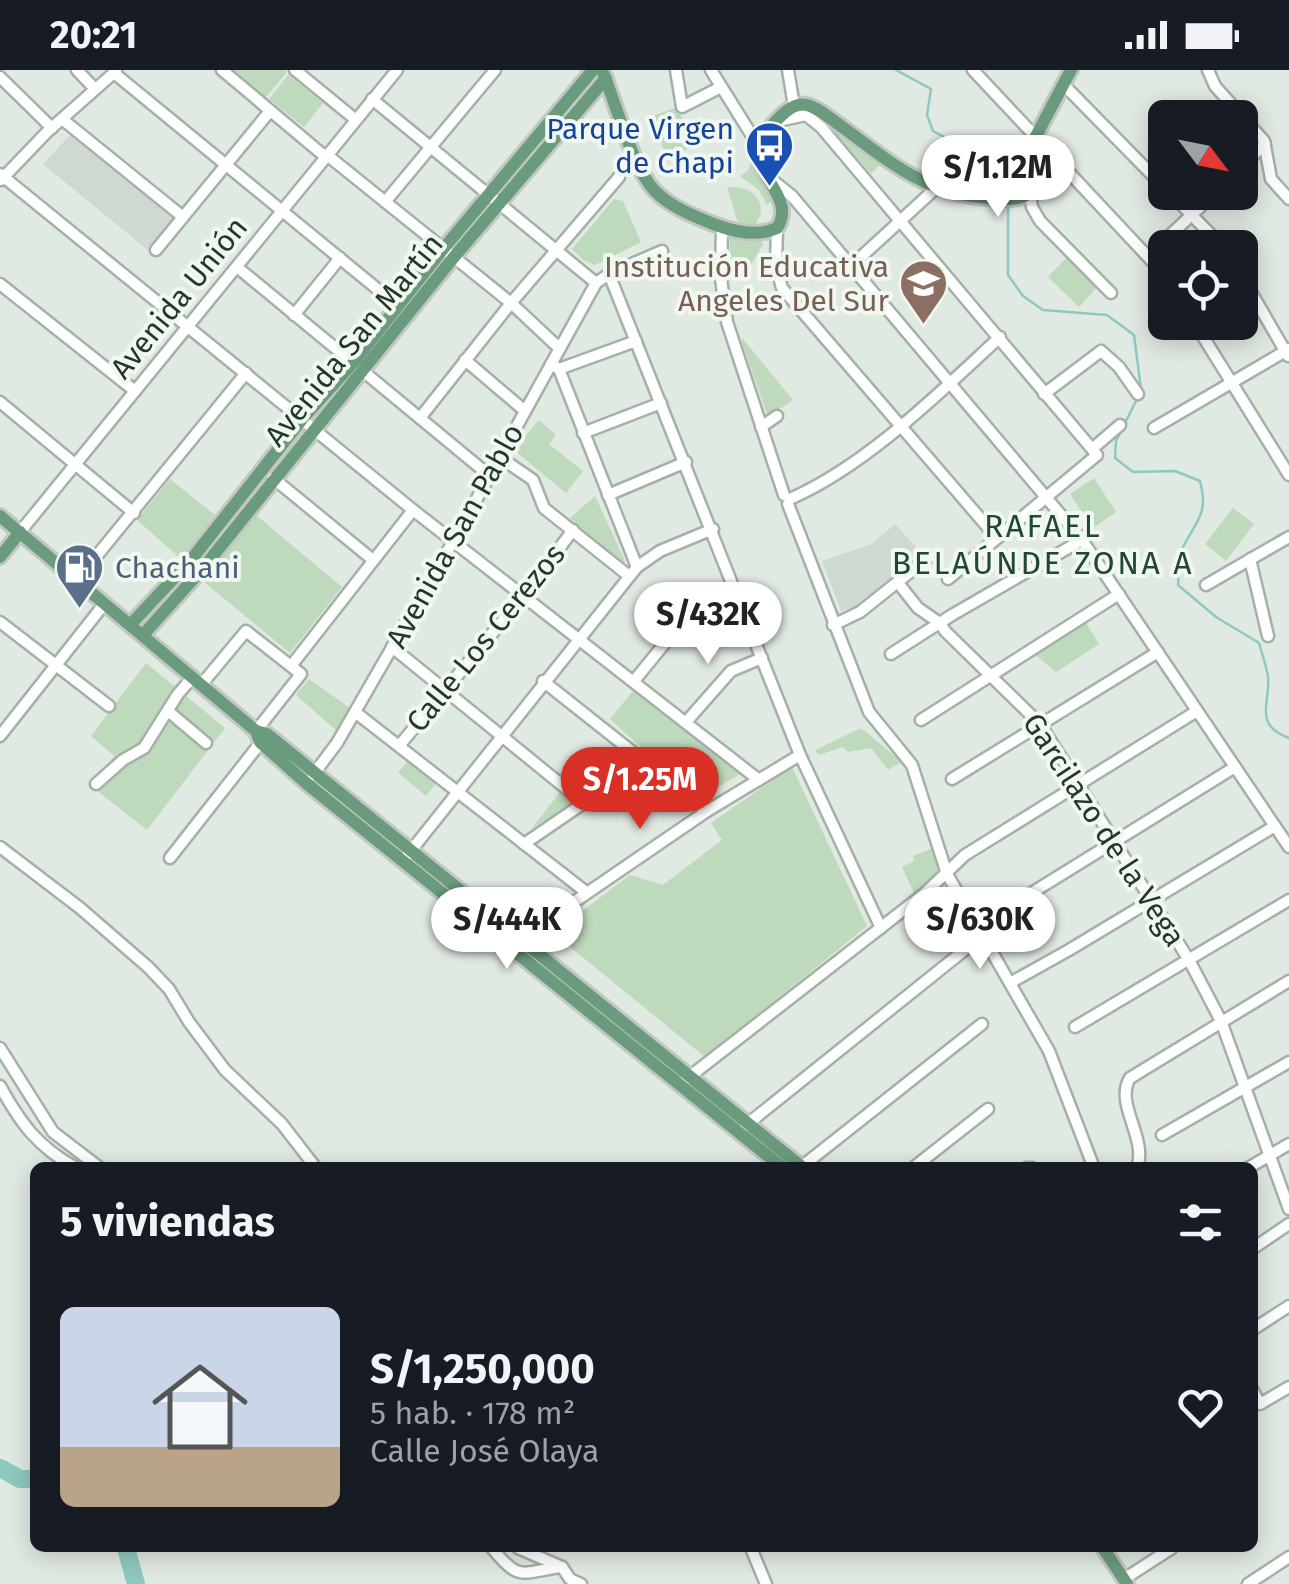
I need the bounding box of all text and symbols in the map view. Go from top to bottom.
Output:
text: 20:21 [50,12,137,58]
north arrow [1148,100,1258,210]
map controls [1148,100,1258,340]
place label: Parque Virgen de Chapi [546,111,734,181]
bus stop icon: Parque Virgen de Chapi [743,120,795,188]
pin: S/1.12M [906,135,1090,220]
text: S/1.12M [944,148,1052,186]
street label: Avenida Unión [103,210,255,386]
street label: Avenida San Martín [257,227,451,453]
button: locate [1148,230,1258,340]
place label: Institución Educativa Angeles Del Sur [604,249,889,319]
school or university icon: Institución Educativa Angeles Del Sur [898,258,950,326]
street label: Avenida San Pablo [378,418,532,654]
district label: RAFAEL BELAÚNDE ZONA A [892,507,1194,582]
street label: Calle Los Cerezos [399,537,573,739]
fuel station icon: Chachani [54,542,106,610]
place label: Chachani [115,550,240,586]
pin: S/432K [627,582,789,667]
text: S/432K [656,595,760,633]
street label: Garcilazo de la Vega [1015,707,1193,953]
pin: S/1.25M [548,747,732,832]
text: S/1.25M [583,760,697,798]
pin: S/444K [426,887,588,972]
pin: S/630K [899,887,1061,972]
text: S/444K [453,900,561,938]
text: S/630K [926,900,1034,938]
icon: filters [1173,1195,1228,1250]
text: 5 viviendas [60,1197,275,1247]
text: S/1,250,000 [370,1344,595,1394]
icon: home [140,1347,260,1467]
icon: heart [1173,1380,1228,1435]
text: 5 hab. · 178 m² [370,1394,575,1432]
text: Calle José Olaya [370,1432,599,1470]

